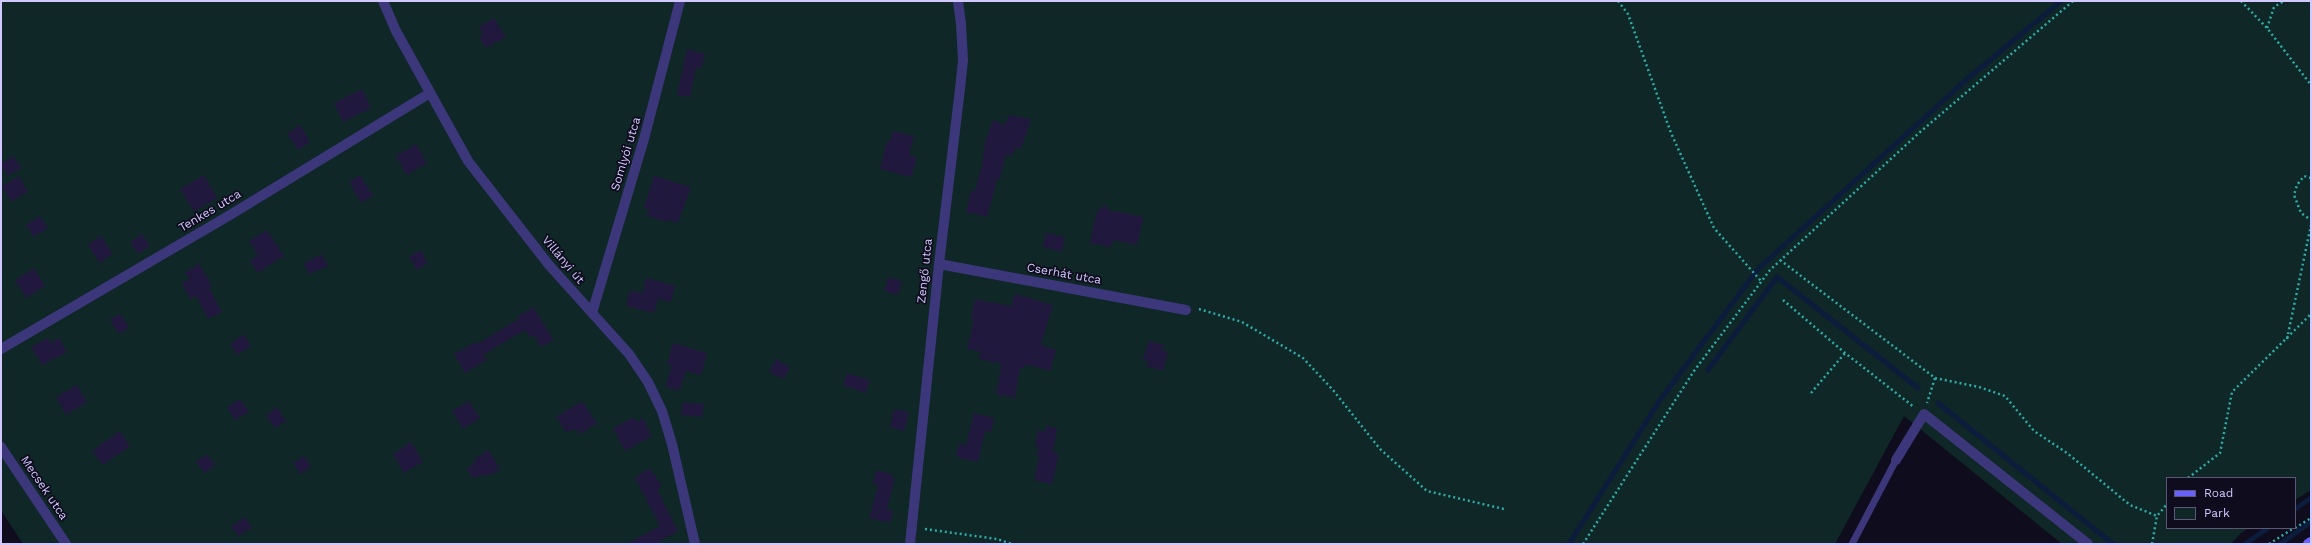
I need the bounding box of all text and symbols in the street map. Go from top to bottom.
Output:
street label: Somlyói utca [608,115,644,193]
street label: Tenkes utca [176,187,244,235]
street label: Villányi út [539,233,587,287]
street label: Zengő utca [914,238,936,304]
street label: Cserhát utca [1026,260,1102,288]
street label: Mecsek utca [17,453,71,523]
legend [2166,477,2296,529]
text: Road [2204,486,2233,500]
text: Park [2204,506,2230,520]

